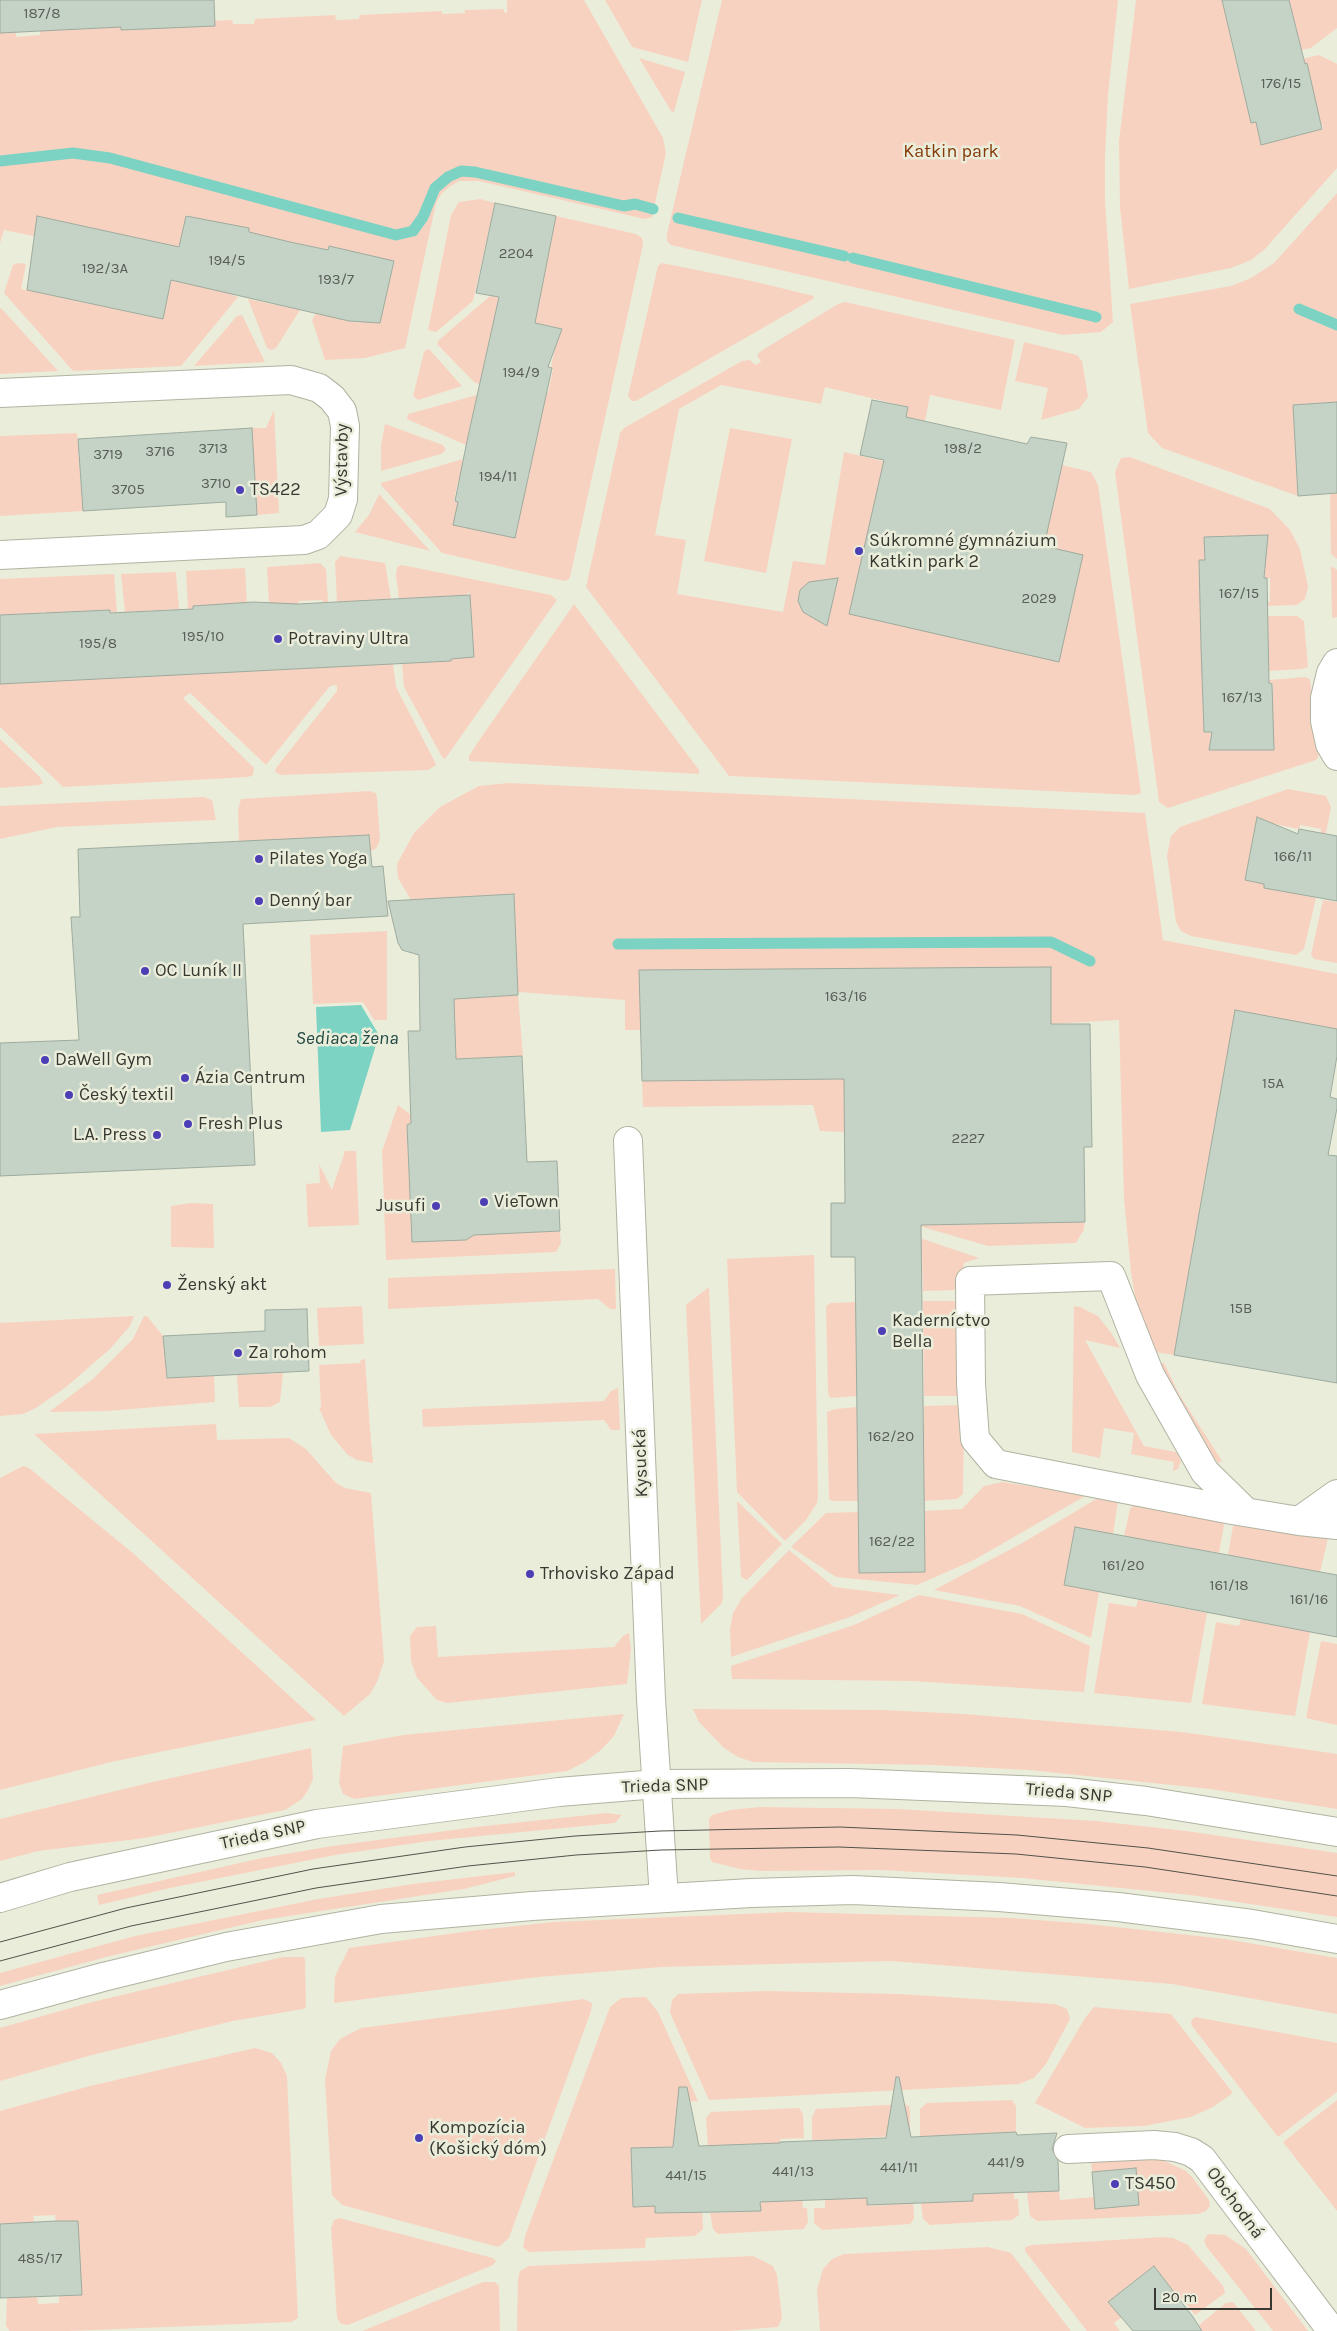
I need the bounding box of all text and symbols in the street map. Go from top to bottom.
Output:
house number: 187/8 [24,5,60,23]
house number: 176/15 [1261,75,1301,93]
park label: Katkin park [903,141,999,163]
house number: 2204 [499,245,533,263]
house number: 194/5 [209,252,245,270]
house number: 192/3A [82,260,128,278]
house number: 193/7 [318,271,354,289]
house number: 194/9 [502,364,540,382]
street label: Výstavby [331,423,353,497]
house number: 3713 [198,440,228,458]
house number: 198/2 [944,440,982,458]
house number: 3716 [145,443,175,461]
house number: 3719 [93,446,123,464]
house number: 194/11 [479,468,517,486]
house number: 3710 [201,475,231,493]
place label: TS422 [250,479,301,501]
house number: 3705 [111,481,145,499]
marker: TS422 [234,484,246,496]
place label: Súkromné gymnázium Katkin park 2 [869,530,1057,572]
marker: Súkromné gymnázium Katkin park 2 [853,545,865,557]
house number: 167/15 [1219,585,1259,603]
house number: 2029 [1022,590,1056,608]
house number: 195/10 [182,628,224,646]
place label: Potraviny Ultra [288,628,409,650]
marker: Potraviny Ultra [272,633,284,645]
house number: 195/8 [79,635,117,653]
house number: 167/13 [1222,689,1262,707]
place label: Pilates Yoga [269,848,368,870]
house number: 166/11 [1274,848,1312,866]
marker: Pilates Yoga [253,853,265,865]
place label: Denný bar [269,890,352,912]
marker: Denný bar [253,895,265,907]
place label: OC Luník II [155,960,242,982]
marker: OC Luník II [139,965,151,977]
house number: 163/16 [825,988,867,1006]
water label: Sediaca žena [295,1028,399,1050]
place label: DaWell Gym [55,1049,152,1071]
marker: DaWell Gym [39,1054,51,1066]
place label: Ázia Centrum [195,1067,306,1089]
marker: Ázia Centrum [179,1072,191,1084]
house number: 15A [1262,1075,1284,1093]
place label: Český textil [79,1084,174,1106]
marker: Český textil [63,1089,75,1101]
place label: Fresh Plus [198,1113,283,1135]
marker: Fresh Plus [182,1118,194,1130]
place label: L.A. Press [73,1124,147,1146]
marker: L.A. Press [151,1129,163,1141]
house number: 2227 [951,1130,985,1148]
place label: VieTown [494,1191,559,1213]
place label: Jusufi [376,1195,426,1217]
marker: VieTown [478,1196,490,1208]
marker: Jusufi [430,1200,442,1212]
place label: Ženský akt [177,1274,267,1296]
marker: Ženský akt [161,1279,173,1291]
house number: 15B [1230,1300,1252,1318]
place label: Kaderníctvo Bella [892,1310,990,1352]
marker: Kaderníctvo Bella [876,1325,888,1337]
place label: Za rohom [248,1342,327,1364]
marker: Za rohom [232,1347,244,1359]
street label: Kysucká [629,1428,653,1498]
house number: 162/20 [868,1428,914,1446]
house number: 162/22 [869,1533,915,1551]
house number: 161/20 [1102,1557,1144,1575]
place label: Trhovisko Západ [540,1563,675,1585]
marker: Trhovisko Západ [524,1568,536,1580]
house number: 161/18 [1209,1577,1249,1595]
house number: 161/16 [1290,1591,1328,1609]
street label: Trieda SNP [621,1774,709,1798]
street label: Trieda SNP [1025,1778,1113,1808]
street label: Trieda SNP [218,1815,308,1855]
place label: Kompozícia (Košický dóm) [429,2117,547,2160]
marker: Kompozícia (Košický dóm) [413,2132,425,2144]
house number: 441/9 [988,2154,1024,2172]
house number: 441/11 [880,2159,918,2177]
house number: 441/13 [772,2163,814,2181]
street label: Obchodná [1202,2163,1268,2243]
house number: 441/15 [665,2167,707,2185]
place label: TS450 [1125,2173,1176,2195]
marker: TS450 [1109,2178,1121,2190]
house number: 485/17 [18,2250,62,2268]
scale bar [1157,2278,1274,2310]
text: 20 m [1162,2288,1197,2306]

